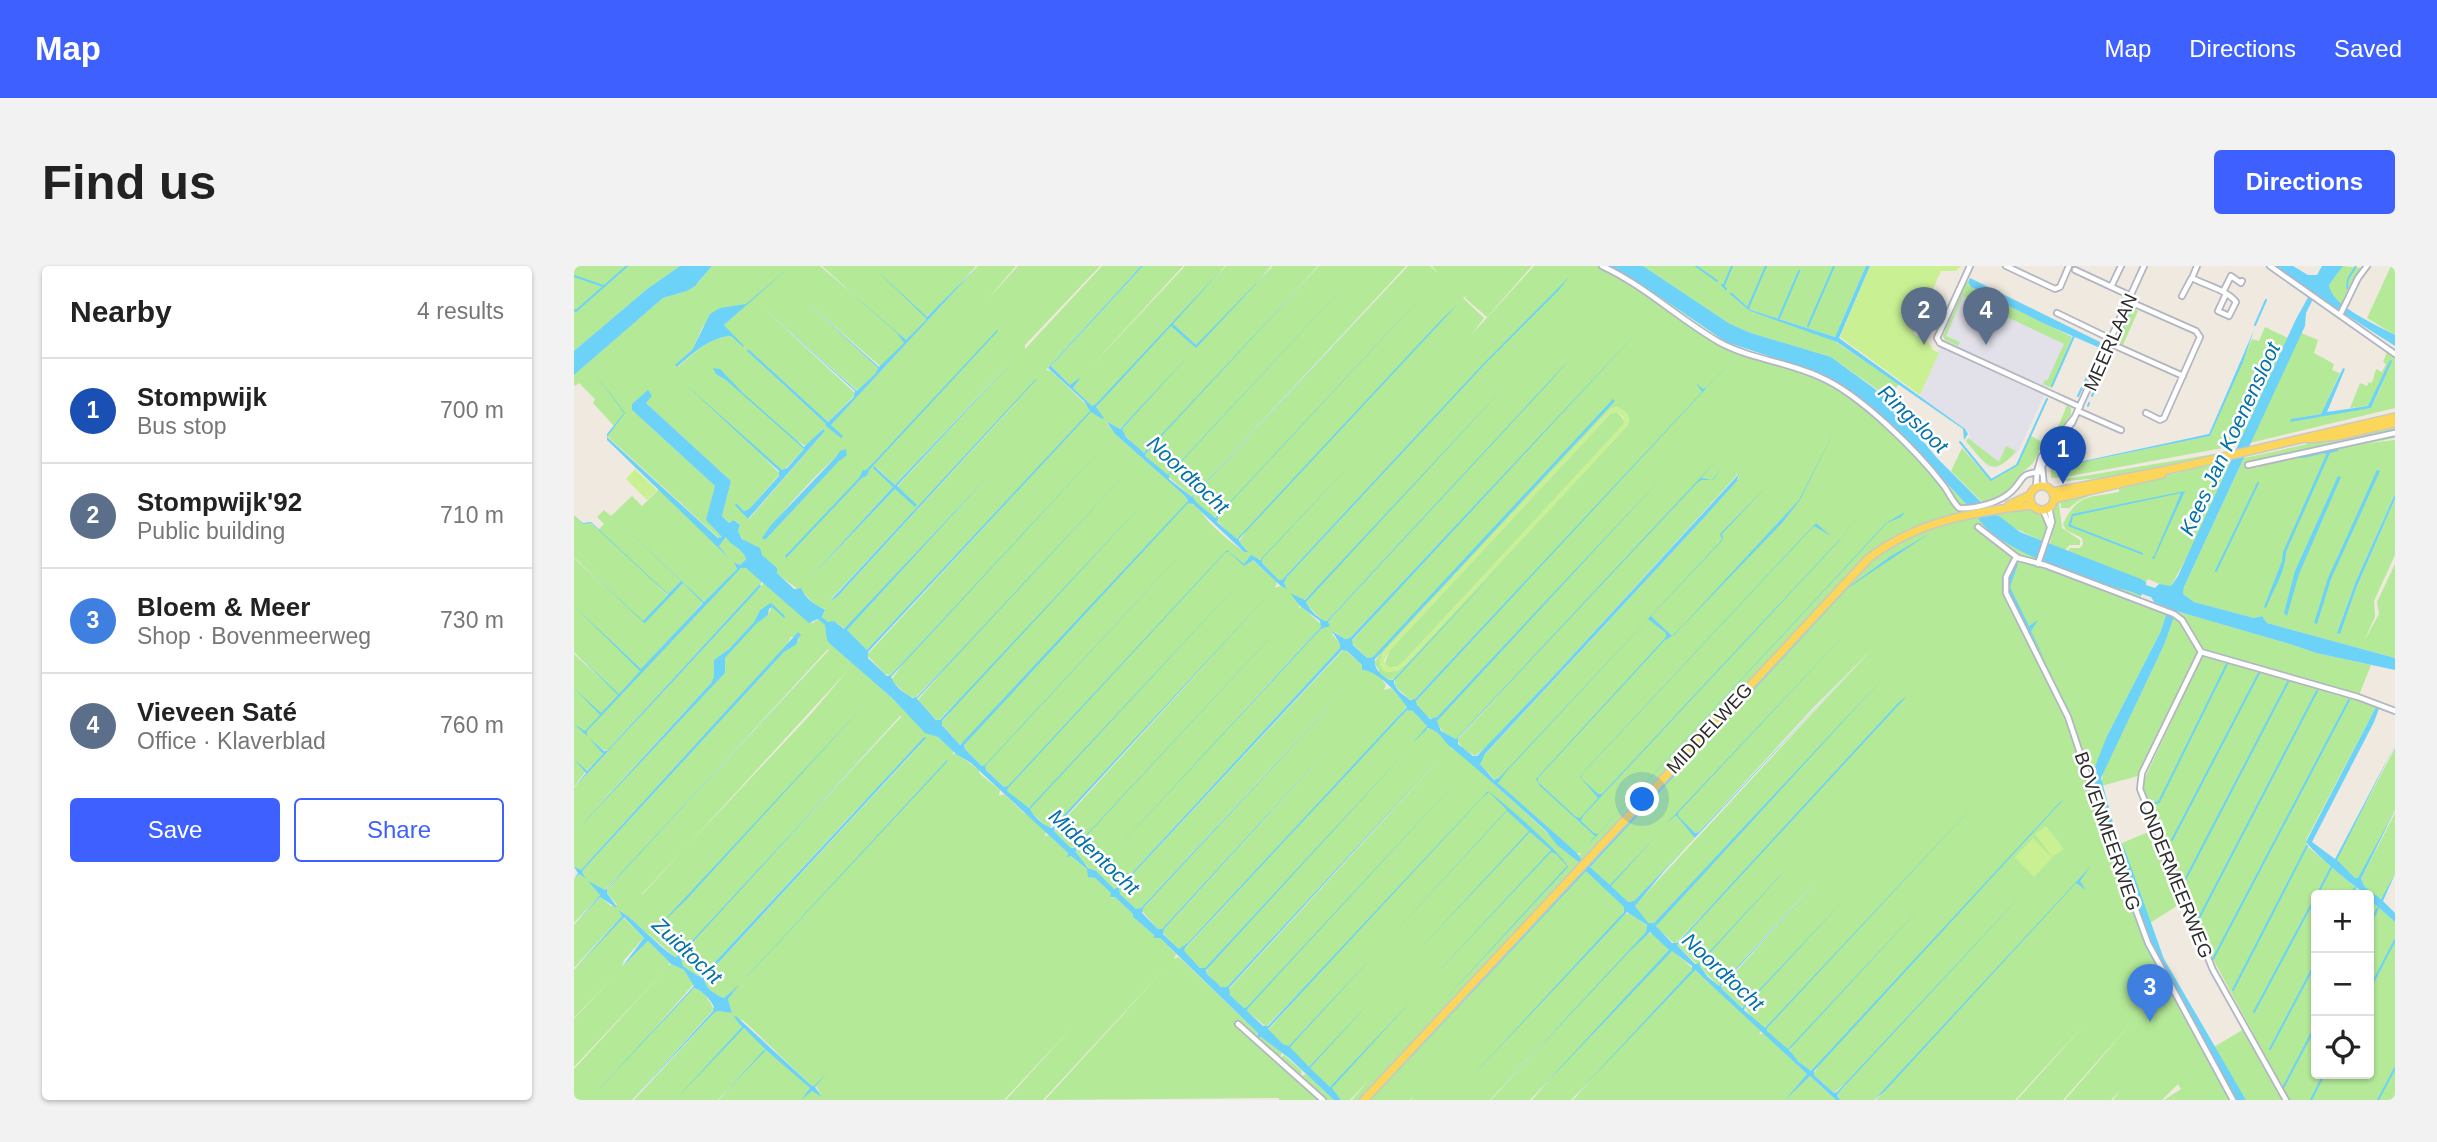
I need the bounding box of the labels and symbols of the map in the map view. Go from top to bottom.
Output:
pin: 2 [1901,287,1947,345]
pin: 4 [1963,287,2009,345]
street label: MEERLAAN [2080,290,2141,394]
water label: Kees Jan Koenensloot [2175,338,2285,539]
water label: Ringsloot [1874,380,1954,458]
pin: 1 [2040,426,2086,484]
water label: Noordtocht [1143,431,1235,519]
street label: MIDDELWEG [1662,679,1757,778]
street label: BOVENMEERWEG [2071,749,2145,913]
your location [1625,782,1659,816]
street label: ONDERMEERWEG [2134,797,2217,961]
water label: Middentocht [1045,804,1145,900]
water label: Zuidtocht [647,912,728,989]
water label: Noordtocht [1678,928,1770,1016]
pin: 3 [2127,964,2173,1022]

